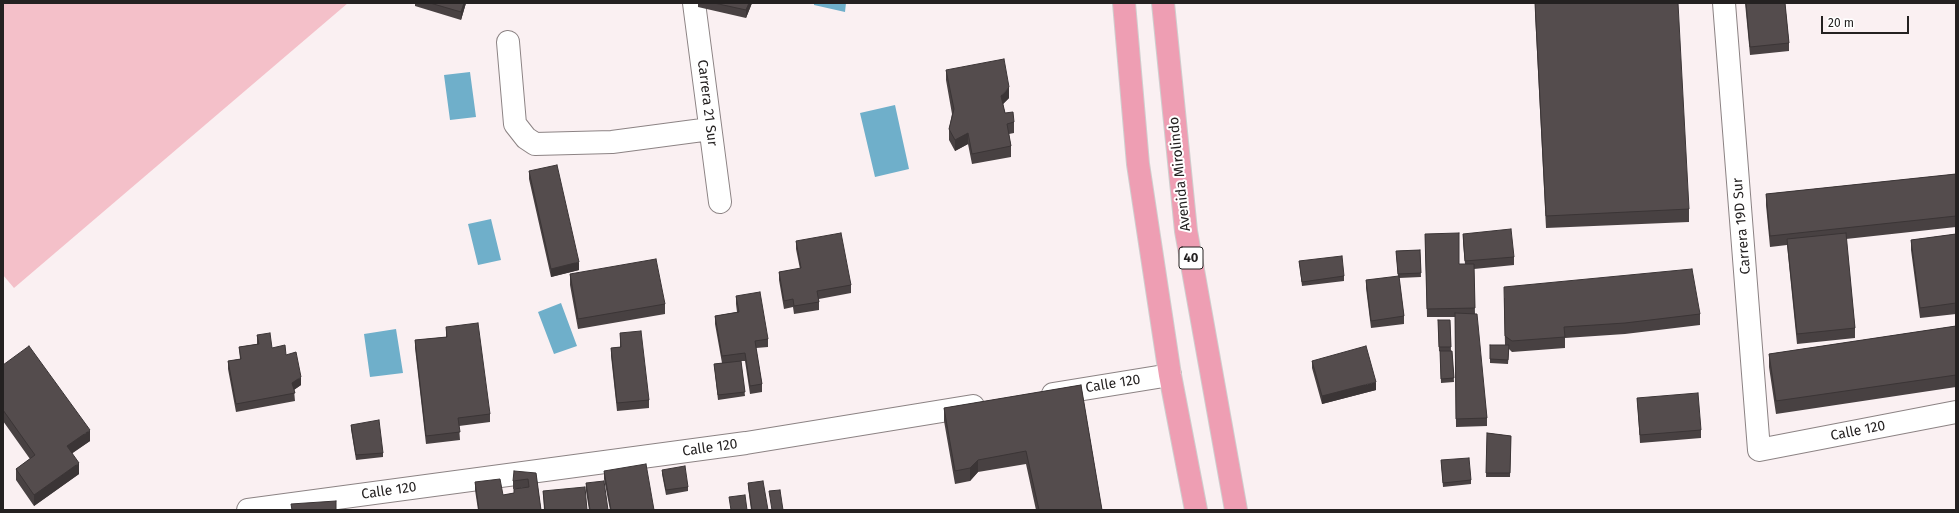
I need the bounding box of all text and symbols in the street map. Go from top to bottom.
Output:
scale bar [1823,8,1911,34]
text: 20 m [1828,16,1854,30]
street label: Carrera 21 Sur [693,59,721,147]
street label: Avenida Mirolindo [1166,116,1194,232]
street label: Carrera 19D Sur [1729,177,1755,275]
road number: 40 [1179,247,1203,269]
street label: Calle 120 [1084,371,1142,397]
street label: Calle 120 [1829,417,1887,445]
street label: Calle 120 [681,436,739,460]
street label: Calle 120 [360,479,418,503]

